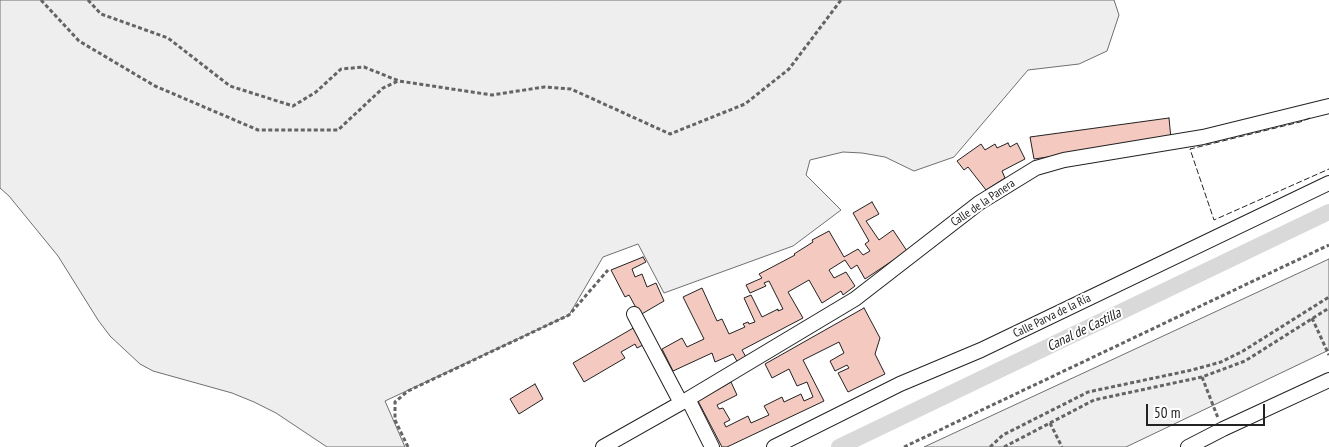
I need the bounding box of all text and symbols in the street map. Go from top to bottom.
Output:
street label: Calle de la Panera [948,176,1018,230]
street label: Calle Parva de la Ría [1011,291,1093,341]
water label: Canal de Castilla [1044,305,1124,355]
scale bar [1149,394,1268,426]
text: 50 m [1154,403,1180,422]

